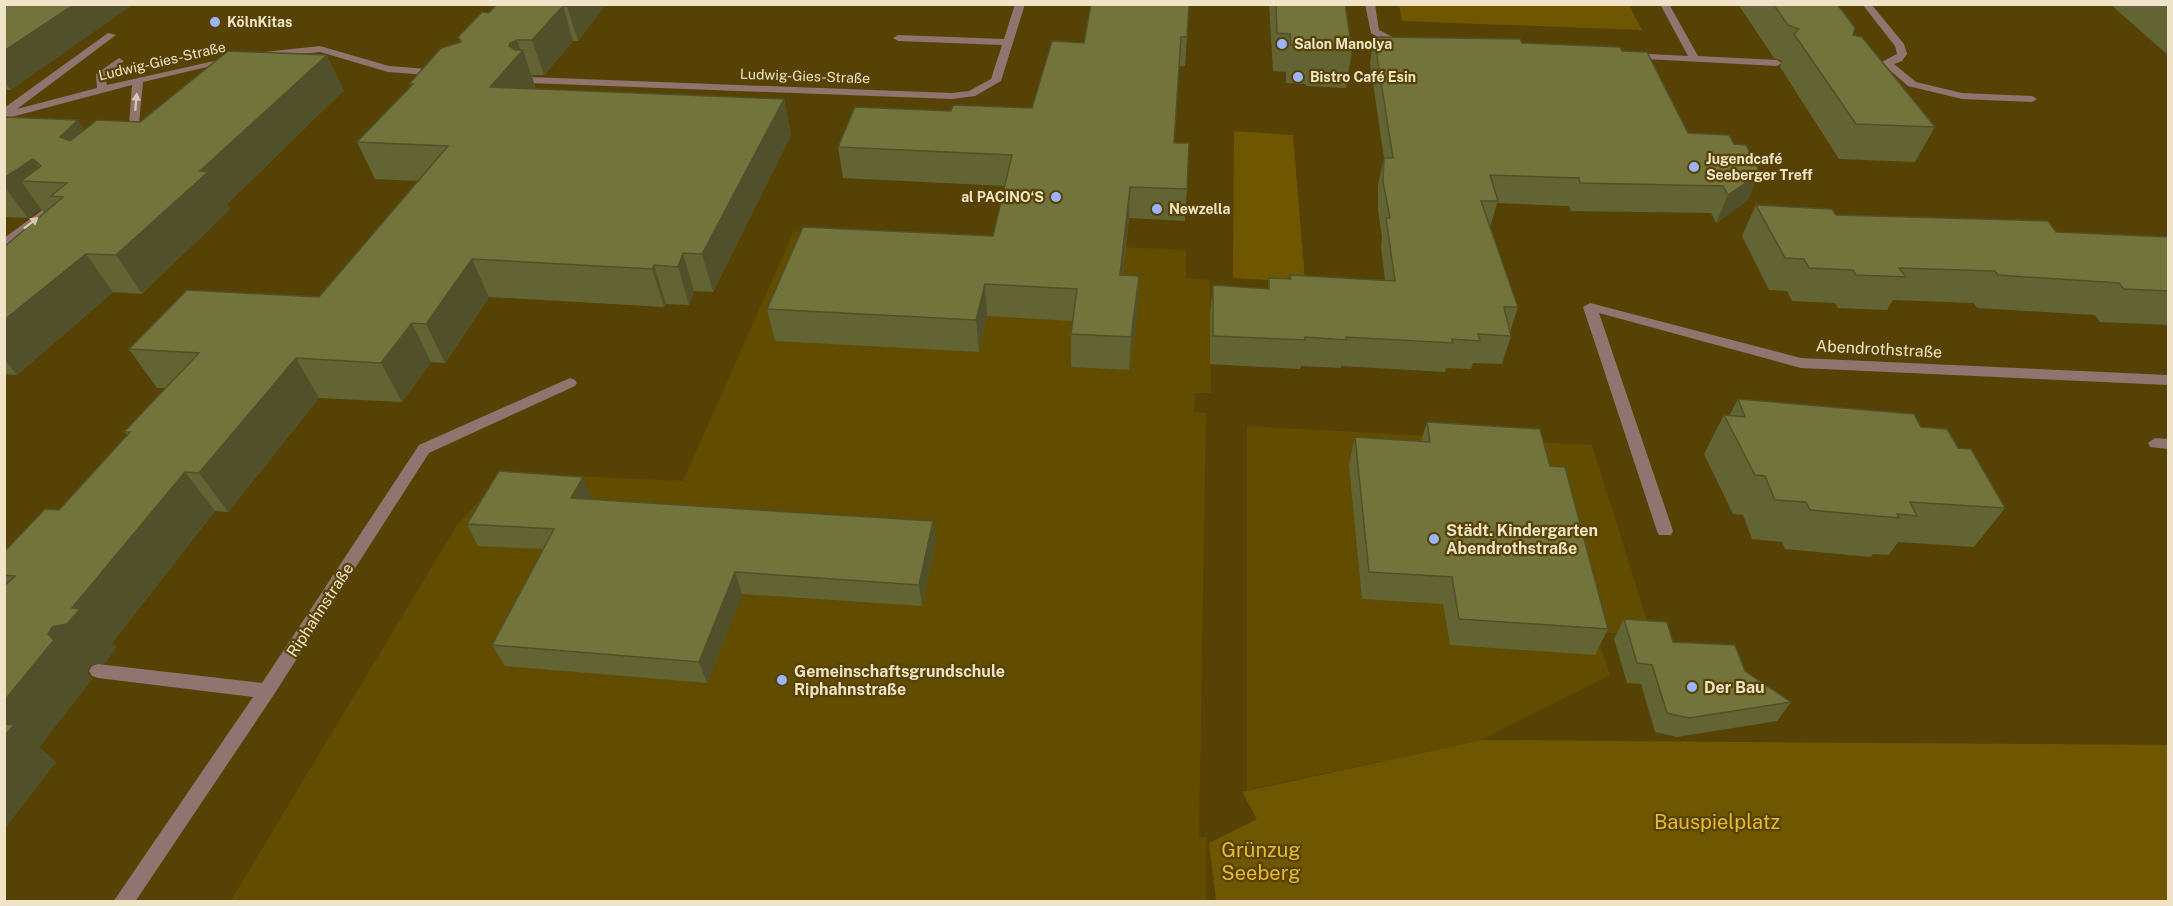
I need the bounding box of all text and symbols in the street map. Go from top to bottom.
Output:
place label: KölnKitas [227,14,292,30]
marker: KölnKitas [208,15,222,29]
place label: Salon Manolya [1294,36,1392,52]
marker: Salon Manolya [1275,37,1289,51]
street label: Ludwig-Gies-Straße [97,39,227,83]
street label: Ludwig-Gies-Straße [740,66,870,86]
place label: Bistro Café Esin [1310,69,1416,85]
marker: Bistro Café Esin [1291,70,1305,84]
one-way arrow [131,93,141,112]
place label: Jugendcafé Seeberger Treff [1706,151,1813,183]
marker: Jugendcafé Seeberger Treff [1687,160,1701,174]
place label: al PACINO‘S [961,189,1044,205]
marker: al PACINO‘S [1049,190,1063,204]
place label: Newzella [1169,201,1231,217]
marker: Newzella [1150,202,1164,216]
one-way arrow [24,217,39,229]
street label: Abendrothstraße [1815,336,1943,362]
place label: Städt. Kindergarten Abendrothstraße [1446,521,1598,558]
marker: Städt. Kindergarten Abendrothstraße [1427,532,1441,546]
street label: Riphahnstraße [283,559,357,661]
place label: Gemeinschaftsgrundschule Riphahnstraße [794,662,1005,699]
marker: Gemeinschaftsgrundschule Riphahnstraße [775,673,789,687]
place label: Der Bau [1704,678,1764,697]
marker: Der Bau [1685,680,1699,694]
park label: Bauspielplatz [1654,810,1780,834]
park label: Grünzug Seeberg [1221,838,1301,885]

